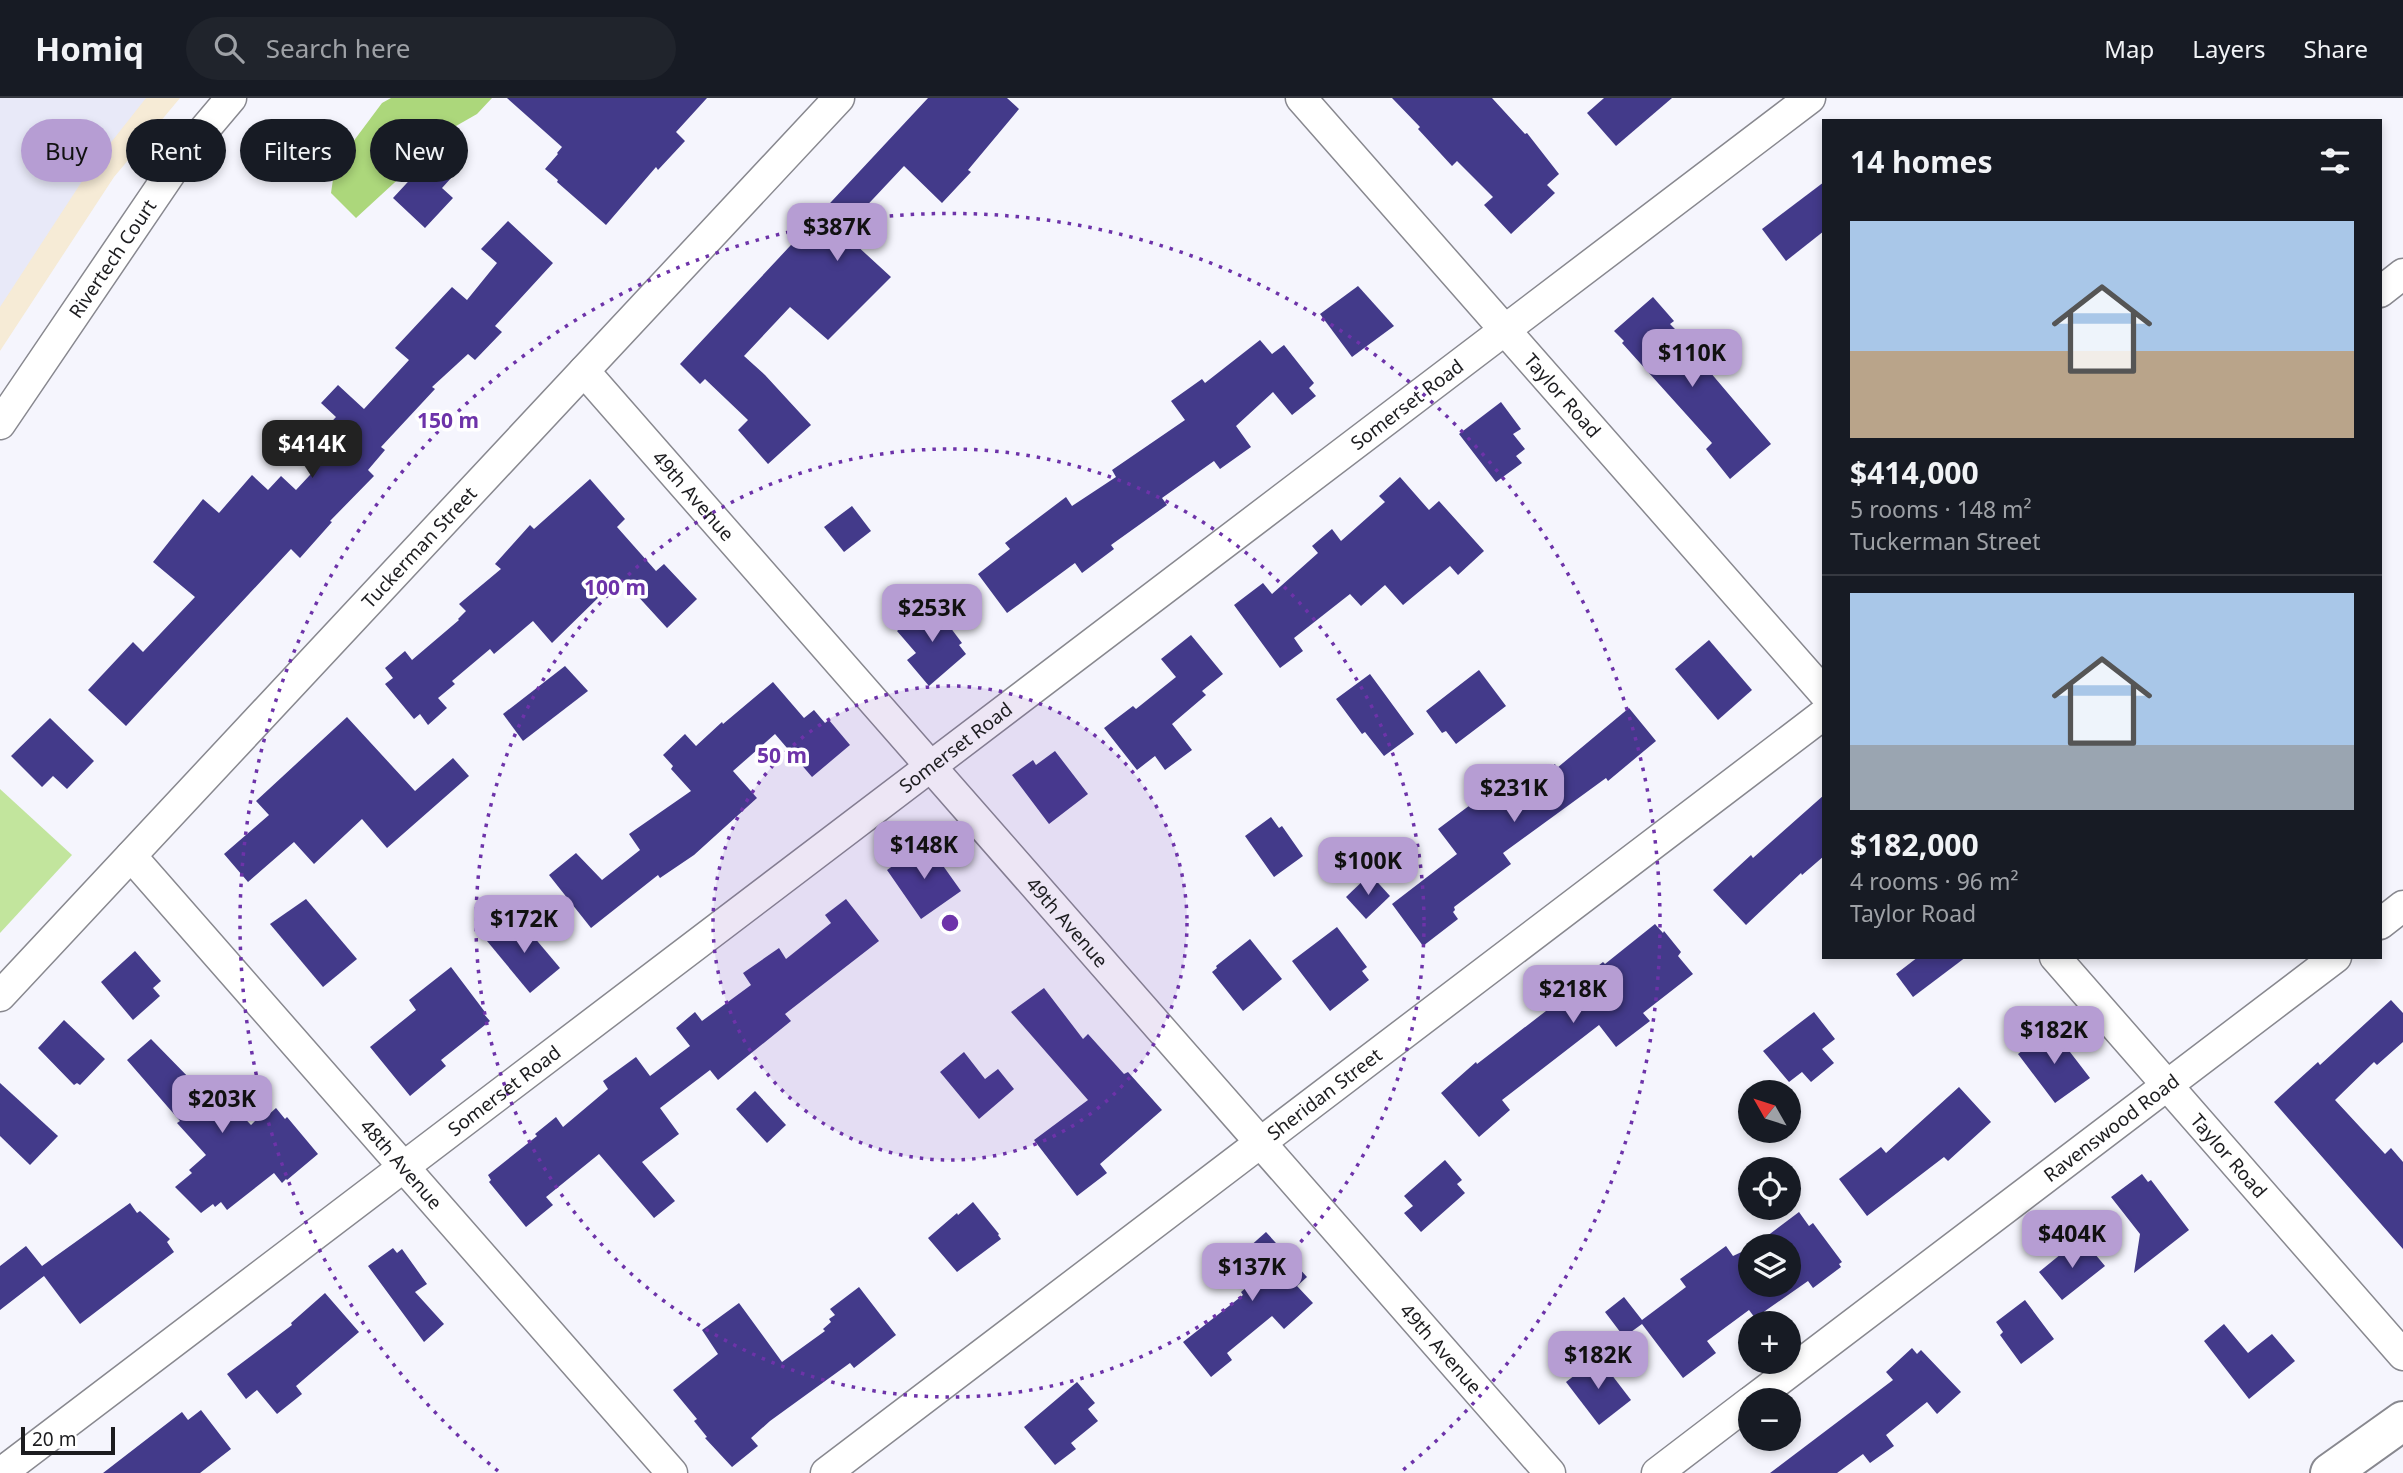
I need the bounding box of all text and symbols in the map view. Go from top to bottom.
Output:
search box [186,17,676,80]
text: Homiq [35,26,144,71]
icon: search [210,29,248,67]
text: Search here [266,30,410,66]
text: Map [2104,32,2154,65]
text: Layers [2192,32,2266,65]
text: Share [2304,32,2368,65]
chip: Buy [21,119,112,182]
chip: Rent [126,119,226,182]
chip: Filters [240,119,356,182]
chip: New [370,119,468,182]
text: 14 homes [1850,141,1993,182]
icon: filters [2316,142,2354,180]
street label: Rivertech Court [63,194,162,323]
pin: $387K [788,204,886,263]
text: $387K [803,210,871,242]
icon: home [2039,266,2165,392]
pin: $110K [1643,330,1741,389]
text: $110K [1658,336,1726,368]
street label: Taylor Road [1518,348,1607,443]
street label: Somerset Road [1345,353,1469,456]
text: 150 m [417,406,479,434]
pin: $414K [263,420,361,480]
text: $414K [278,427,346,459]
street label: 49th Avenue [647,445,740,547]
text: $414,000 [1850,452,1979,493]
street label: Tuckerman Street [356,481,483,614]
text: 5 rooms · 148 m² [1850,493,2032,525]
text: Tuckerman Street [1850,525,2040,557]
text: 100 m [584,573,646,601]
pin: $253K [883,584,981,644]
text: $253K [898,591,966,623]
icon: home [2039,638,2165,764]
street label: Somerset Road [894,696,1017,799]
text: 50 m [757,741,807,769]
pin: $231K [1465,764,1563,824]
text: $231K [1480,771,1548,803]
pin: $148K [875,822,973,881]
text: $182,000 [1850,824,1979,865]
text: $148K [890,828,958,860]
pin: $100K [1319,838,1417,897]
text: $100K [1334,844,1402,876]
text: 4 rooms · 96 m² [1850,865,2019,897]
street label: 49th Avenue [1020,872,1114,973]
pin: $172K [475,896,573,955]
text: Taylor Road [1850,897,1976,929]
text: $172K [490,902,558,934]
centre of rings [938,911,962,935]
pin: $218K [1524,965,1622,1025]
text: $218K [1539,972,1607,1004]
pin: $182K [2005,1006,2103,1066]
text: $182K [2020,1013,2088,1045]
street label: Somerset Road [442,1039,566,1142]
street label: Sheridan Street [1262,1042,1387,1146]
street label: Ravenswood Road [2038,1068,2184,1188]
pin: $203K [173,1076,271,1135]
north arrow [1738,1080,1801,1143]
map controls [1738,1080,1801,1451]
text: $203K [188,1082,256,1114]
street label: Taylor Road [2185,1108,2273,1204]
street label: 48th Avenue [355,1114,448,1215]
button: locate [1738,1157,1801,1220]
pin: $404K [2023,1210,2121,1270]
text: $404K [2038,1217,2106,1249]
button: layers [1738,1234,1801,1297]
pin: $137K [1203,1244,1301,1303]
text: $137K [1218,1250,1286,1282]
street label: 49th Avenue [1394,1298,1488,1399]
button: + [1738,1311,1801,1374]
pin: $182K [1549,1332,1647,1391]
text: $182K [1564,1338,1632,1370]
button: − [1738,1388,1801,1451]
scale bar [21,1424,116,1456]
text: 20 m [32,1426,76,1452]

